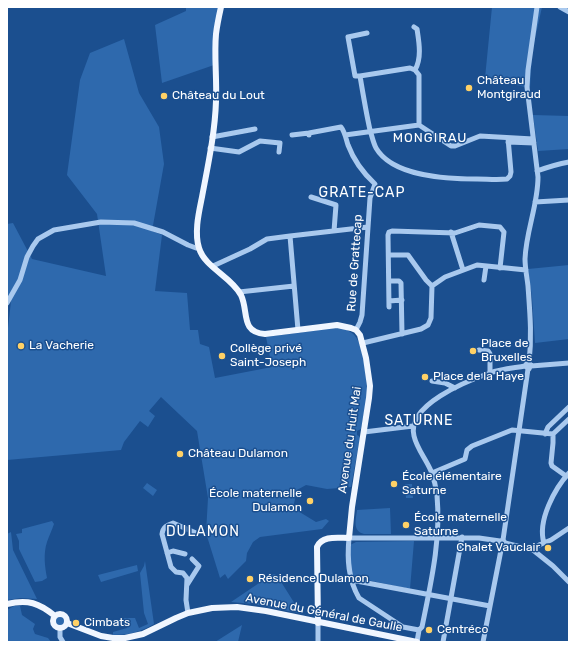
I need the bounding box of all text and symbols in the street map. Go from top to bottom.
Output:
place label: Château Montgiraud [477,74,541,102]
marker: Château Montgiraud [464,83,474,93]
place label: Château du Lout [172,89,265,103]
marker: Château du Lout [159,91,169,101]
district label: MONGIRAU [393,130,467,146]
district label: GRATE-CAP [319,185,405,201]
street label: Rue de Grattecap [344,214,366,312]
place label: Place de Bruxelles [481,337,532,365]
place label: La Vacherie [29,339,94,353]
marker: La Vacherie [16,341,26,351]
place label: Collège privé Saint-Joseph [230,342,306,370]
marker: Place de Bruxelles [468,346,478,356]
marker: Collège privé Saint-Joseph [217,351,227,361]
place label: Place de la Haye [433,370,524,384]
marker: Place de la Haye [420,372,430,382]
street label: Avenue du Huit Mai [335,386,365,494]
district label: SATURNE [384,413,454,429]
place label: Château Dulamon [188,447,288,461]
marker: Château Dulamon [175,449,185,459]
place label: École élémentaire Saturne [402,470,502,498]
marker: École élémentaire Saturne [389,479,399,489]
place label: École maternelle Dulamon [209,487,302,515]
marker: École maternelle Dulamon [305,496,315,506]
place label: École maternelle Saturne [414,511,507,539]
marker: École maternelle Saturne [401,520,411,530]
district label: DULAMON [166,524,240,540]
place label: Chalet Vauclair [456,541,540,555]
marker: Chalet Vauclair [543,543,553,553]
place label: Résidence Dulamon [258,572,369,586]
marker: Résidence Dulamon [245,574,255,584]
street label: Avenue du Général de Gaulle [244,591,404,635]
place label: Cimbats [84,616,130,630]
marker: Cimbats [71,618,81,628]
place label: Centréco [437,623,488,637]
marker: Centréco [424,625,434,635]

